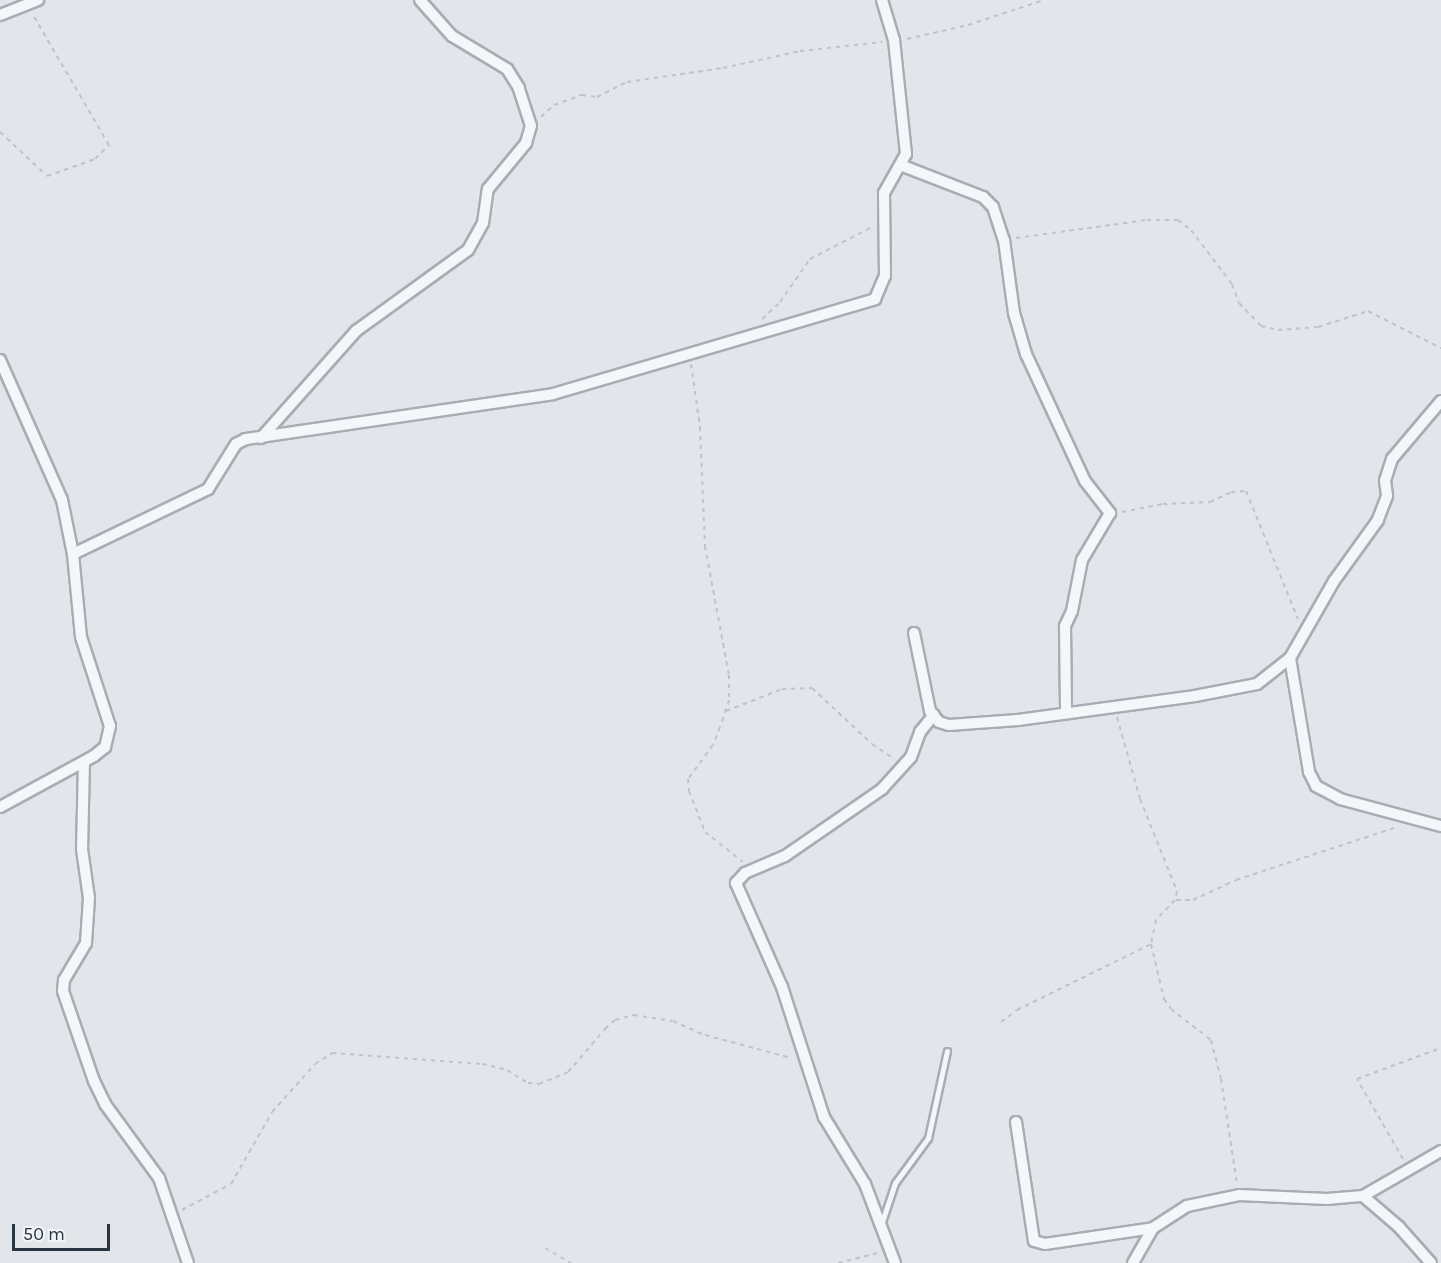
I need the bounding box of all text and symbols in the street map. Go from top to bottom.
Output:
scale bar [15,1212,112,1250]
text: 50 m [23,1223,65,1245]

